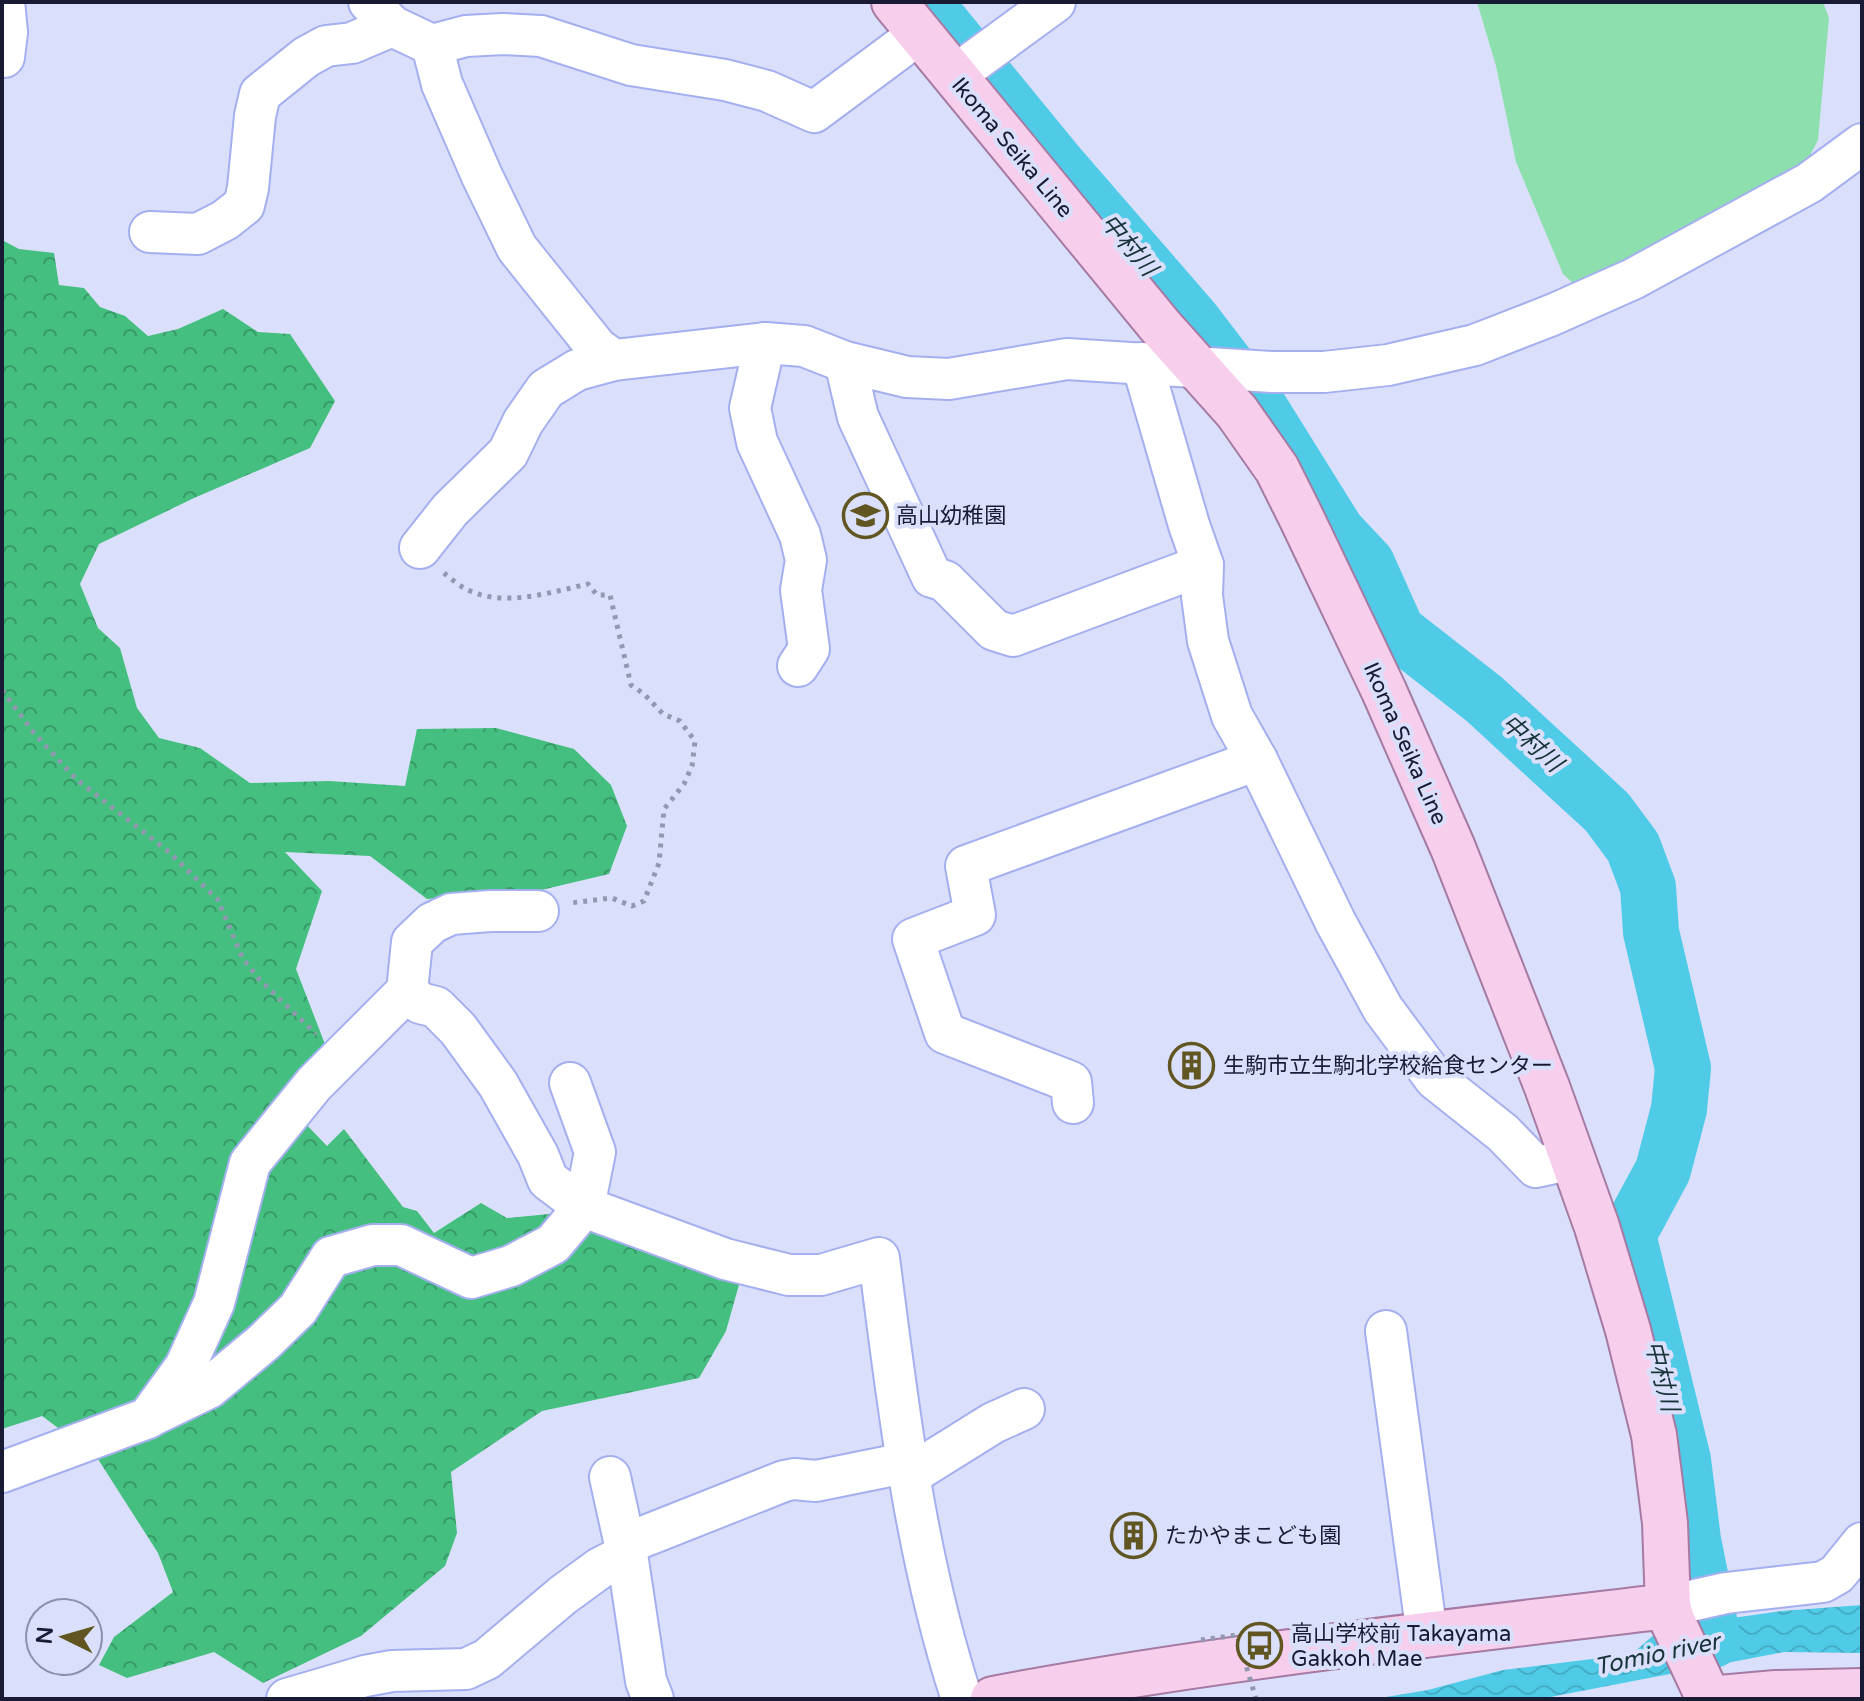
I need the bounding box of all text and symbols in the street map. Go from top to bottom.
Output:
street label: Ikoma Seika Line [946,72,1078,223]
water label: 中村川 [1094,208,1165,285]
school or university icon: 高山幼稚園 [841,491,889,539]
place label: 高山幼稚園 [896,503,1006,529]
street label: Ikoma Seika Line [1358,658,1453,829]
water label: 中村川 [1495,709,1570,780]
building icon: 生駒市立生駒北学校給食センター [1168,1041,1216,1089]
place label: 生駒市立生駒北学校給食センター [1223,1053,1553,1079]
water label: 中村川 [1639,1338,1685,1417]
building icon: たかやまこども園 [1110,1511,1158,1559]
place label: たかやまこども園 [1165,1523,1341,1549]
north arrow [24,1597,104,1677]
place label: 高山学校前 Takayama Gakkoh Mae [1291,1621,1511,1672]
bus stop icon: 高山学校前 Takayama Gakkoh Mae [1236,1622,1284,1670]
text: N [31,1625,59,1645]
water label: Tomio river [1592,1627,1725,1682]

